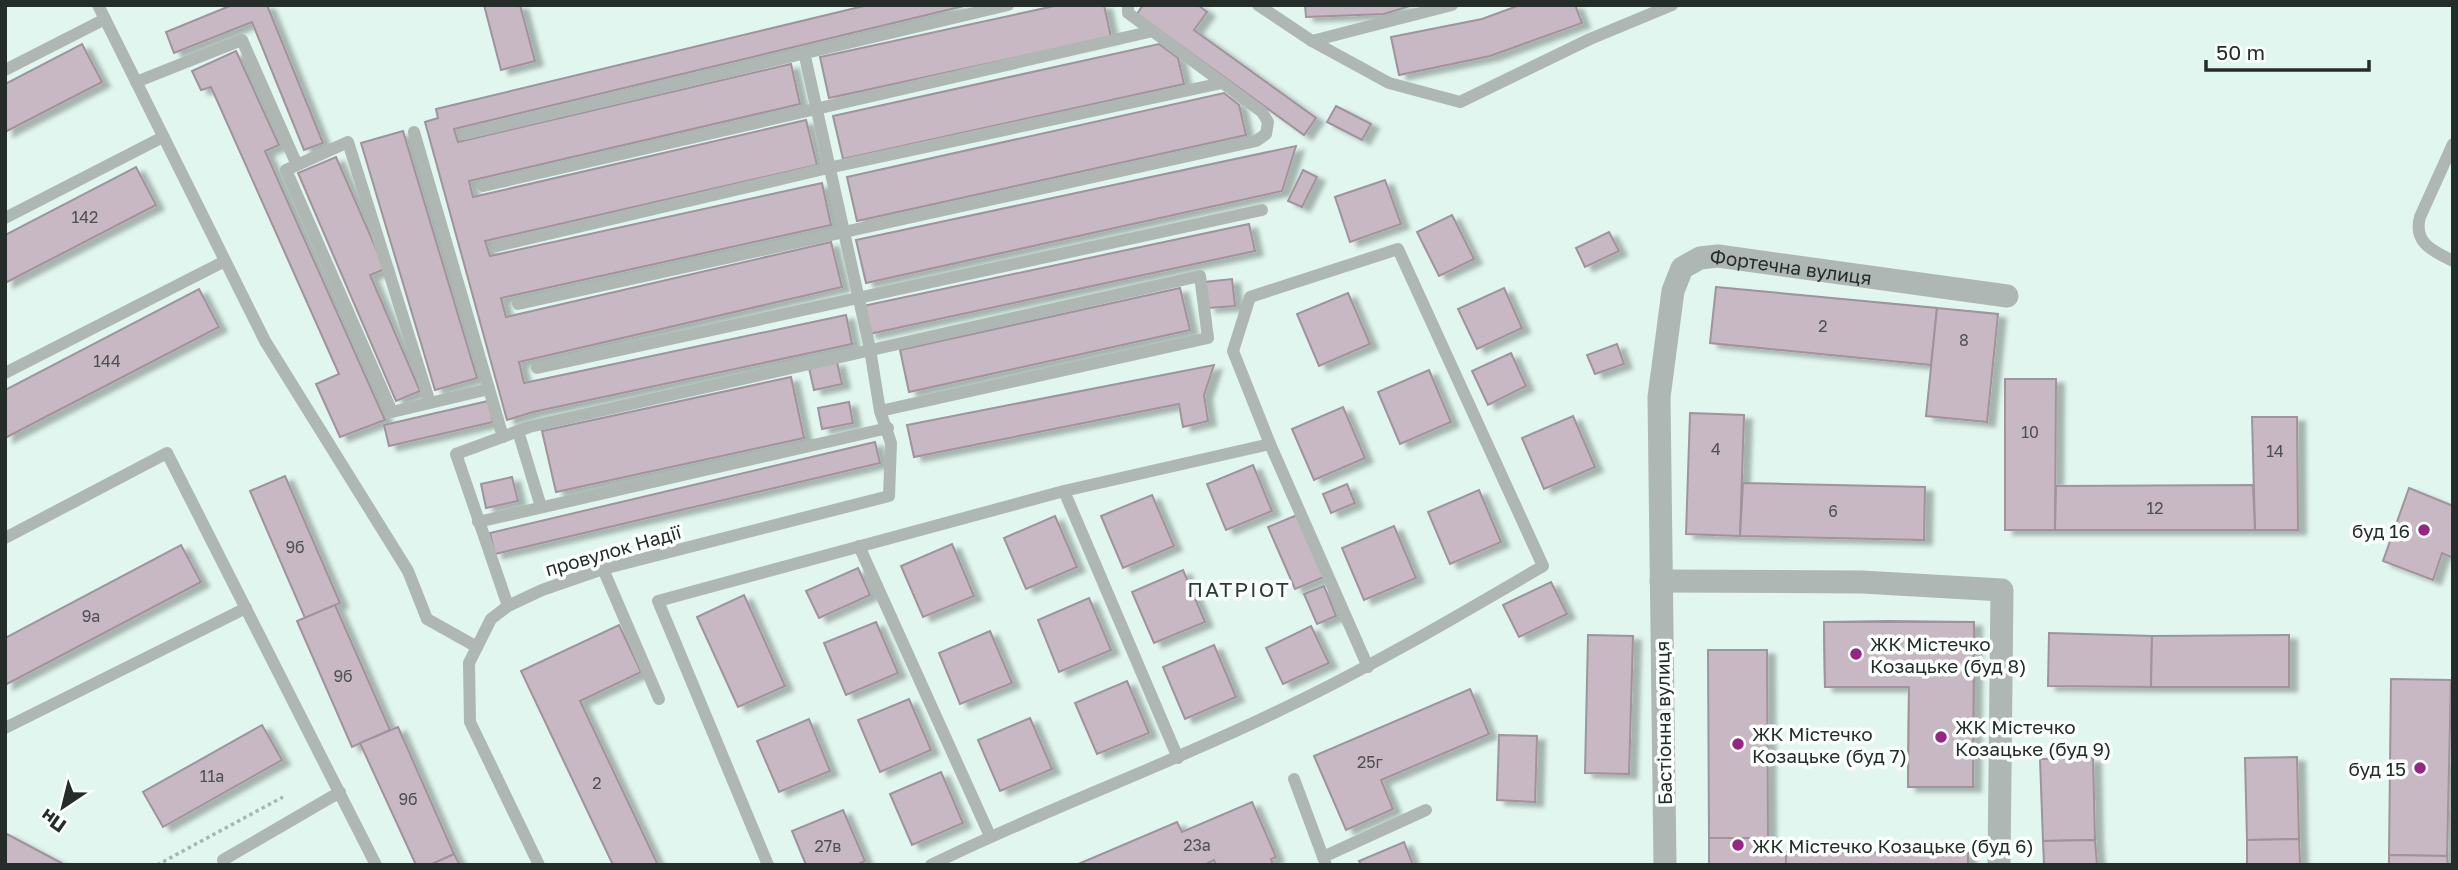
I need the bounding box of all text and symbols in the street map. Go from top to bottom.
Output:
scale bar [2206,28,2369,72]
text: 50 m [2216,39,2265,65]
house number: 142 [72,207,98,227]
street label: Фортечна вулиця [1709,244,1873,289]
house number: 2 [1818,316,1828,336]
house number: 8 [1959,330,1969,350]
house number: 144 [93,351,121,371]
house number: 10 [2021,422,2039,442]
house number: 4 [1711,439,1721,459]
house number: 14 [2266,441,2284,461]
house number: 12 [2146,498,2164,518]
house number: 6 [1828,501,1838,521]
street label: провулок Надії [542,519,684,580]
place label: буд 16 [2352,519,2410,542]
marker: буд 16 [2416,522,2432,538]
house number: 9б [285,537,305,557]
district label: ПАТРІОТ [1187,576,1291,602]
house number: 9а [82,606,100,626]
place label: ЖК Містечко Козацьке (буд 8) [1870,632,2026,677]
street label: Бастіонна вулиця [1650,641,1676,805]
marker: ЖК Містечко Козацьке (буд 8) [1848,646,1864,662]
house number: 9б [333,666,353,686]
place label: ЖК Містечко Козацьке (буд 9) [1955,715,2111,760]
place label: ЖК Містечко Козацьке (буд 7) [1752,722,1907,767]
marker: ЖК Містечко Козацьке (буд 9) [1933,729,1949,745]
marker: ЖК Містечко Козацьке (буд 7) [1730,736,1746,752]
house number: 25г [1357,752,1384,772]
place label: буд 15 [2349,757,2406,780]
marker: буд 15 [2412,760,2428,776]
house number: 11а [200,766,224,786]
north arrow [28,772,98,842]
house number: 2 [592,773,602,793]
house number: 9б [398,789,418,809]
text: Пн [36,805,70,838]
place label: ЖК Містечко Козацьке (буд 6) [1752,834,2034,857]
house number: 23а [1183,835,1211,855]
house number: 27в [815,836,841,856]
marker: ЖК Містечко Козацьке (буд 6) [1730,837,1746,853]

